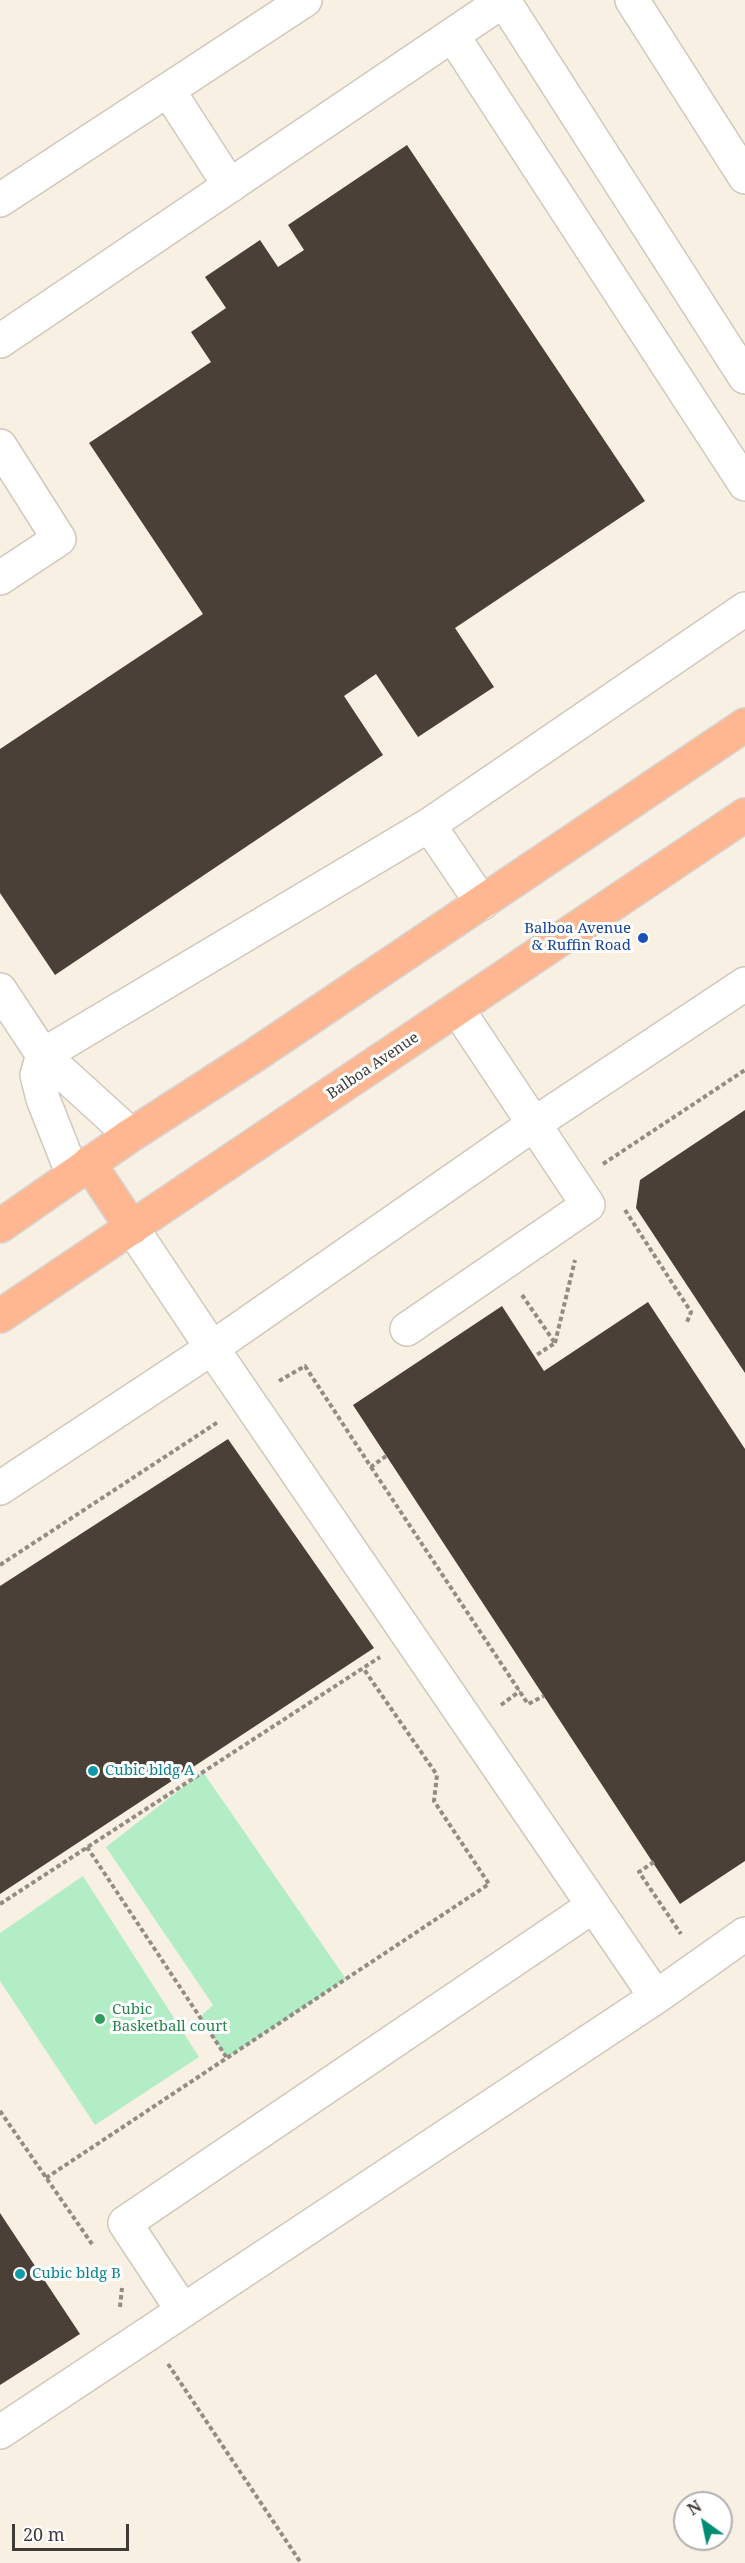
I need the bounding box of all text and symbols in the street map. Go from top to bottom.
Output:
place label: Balboa Avenue & Ruffin Road [524,920,631,955]
marker: Balboa Avenue & Ruffin Road [636,931,650,945]
street label: Balboa Avenue [324,1029,422,1103]
place label: Cubic bldg A [105,1762,195,1780]
marker: Cubic bldg A [86,1764,100,1778]
place label: Cubic Basketball court [112,2001,228,2036]
marker: Cubic Basketball court [93,2012,107,2026]
place label: Cubic bldg B [32,2265,121,2283]
marker: Cubic bldg B [13,2267,27,2281]
north arrow [673,2491,733,2551]
text: N [683,2495,706,2520]
scale bar [15,2512,132,2550]
text: 20 m [23,2522,65,2546]

